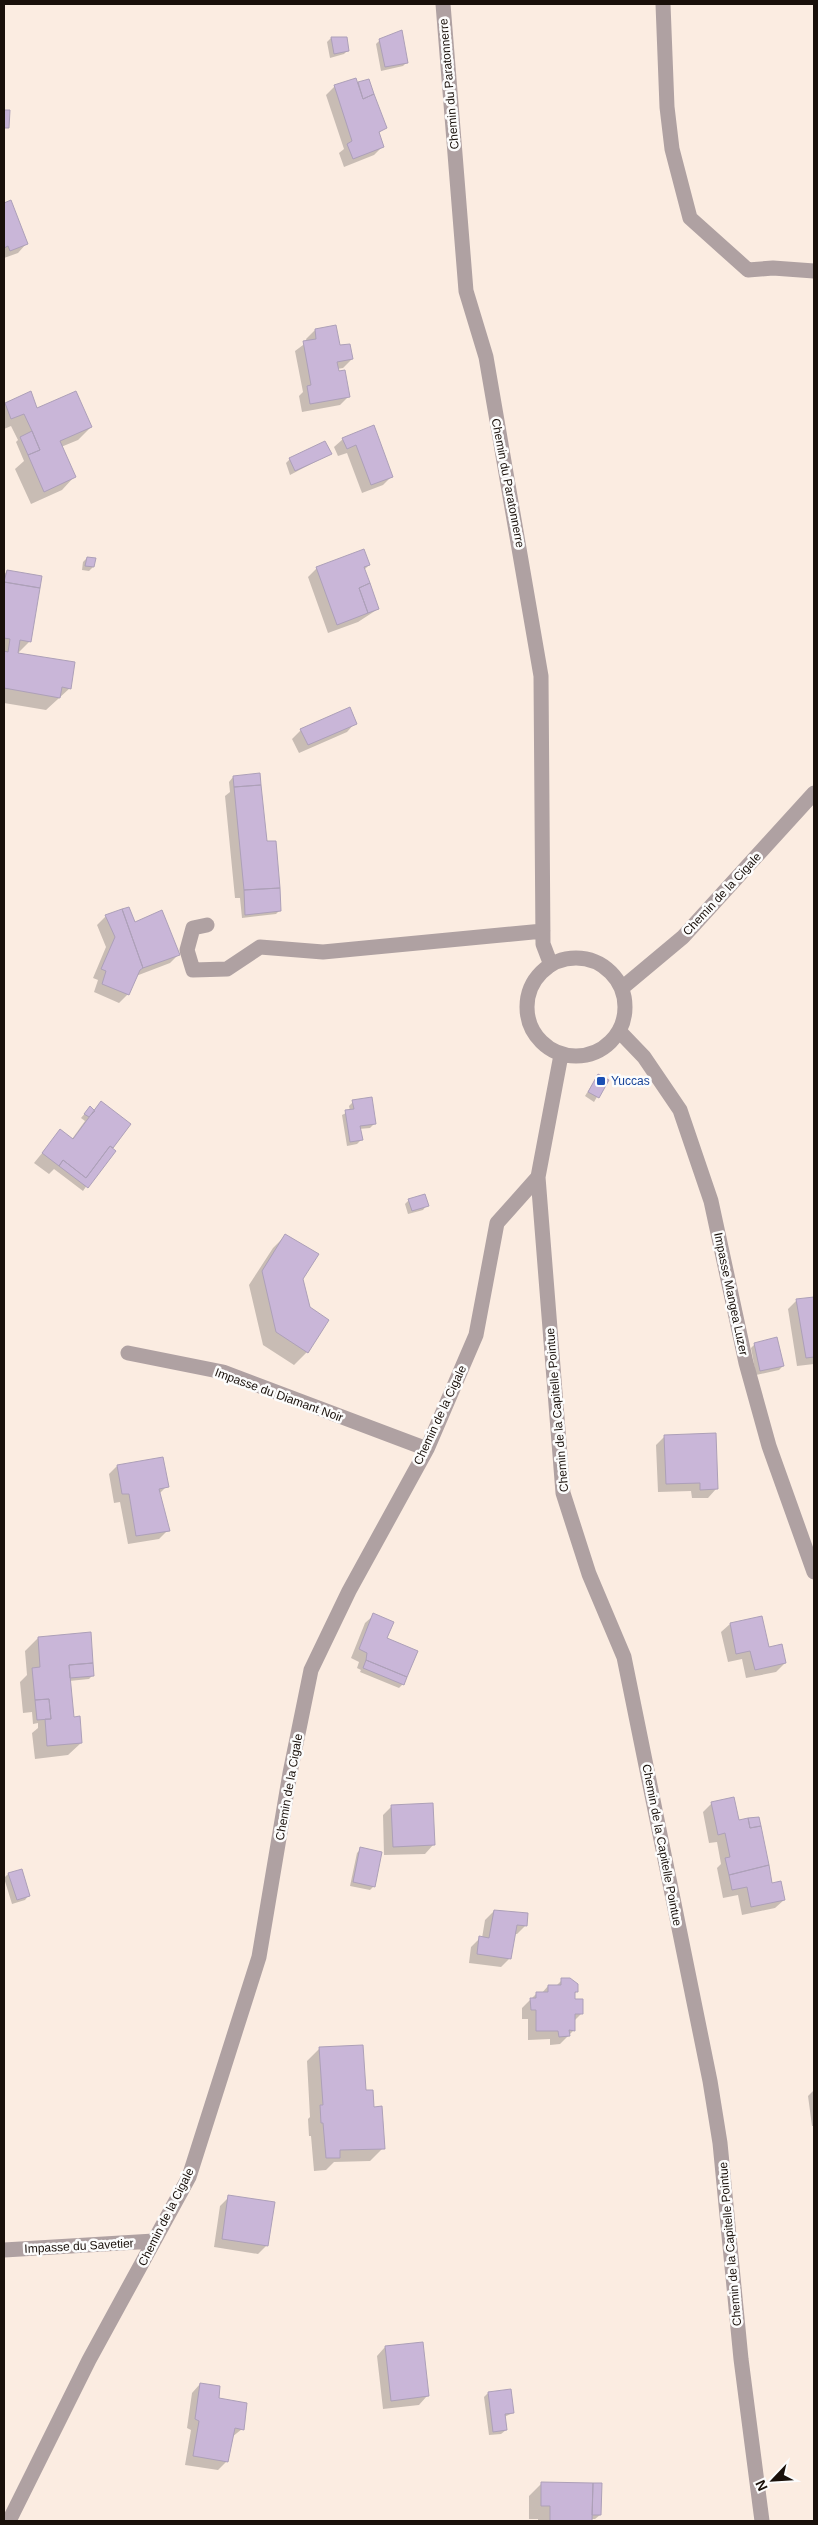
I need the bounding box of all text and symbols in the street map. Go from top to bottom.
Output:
street label: Chemin du Paratonnerre [436,18,462,150]
street label: Chemin du Paratonnerre [489,417,527,549]
street label: Chemin de la Cigale [680,849,764,938]
place label: Yuccas [611,1074,650,1088]
marker: Yuccas [595,1075,607,1087]
street label: Impasse Mangea Luzer [711,1231,751,1357]
street label: Chemin de la Capitelle Pointue [543,1327,571,1493]
street label: Chemin de la Cigale [411,1363,469,1467]
street label: Impasse du Diamant Noir [213,1365,345,1425]
street label: Chemin de la Cigale [273,1732,305,1841]
street label: Chemin de la Capitelle Pointue [639,1763,685,1928]
street label: Chemin de la Capitelle Pointue [716,2161,744,2327]
street label: Chemin de la Cigale [135,2165,197,2268]
street label: Impasse du Savetier [24,2236,134,2256]
north arrow [748,2455,798,2505]
text: N [752,2478,771,2493]

